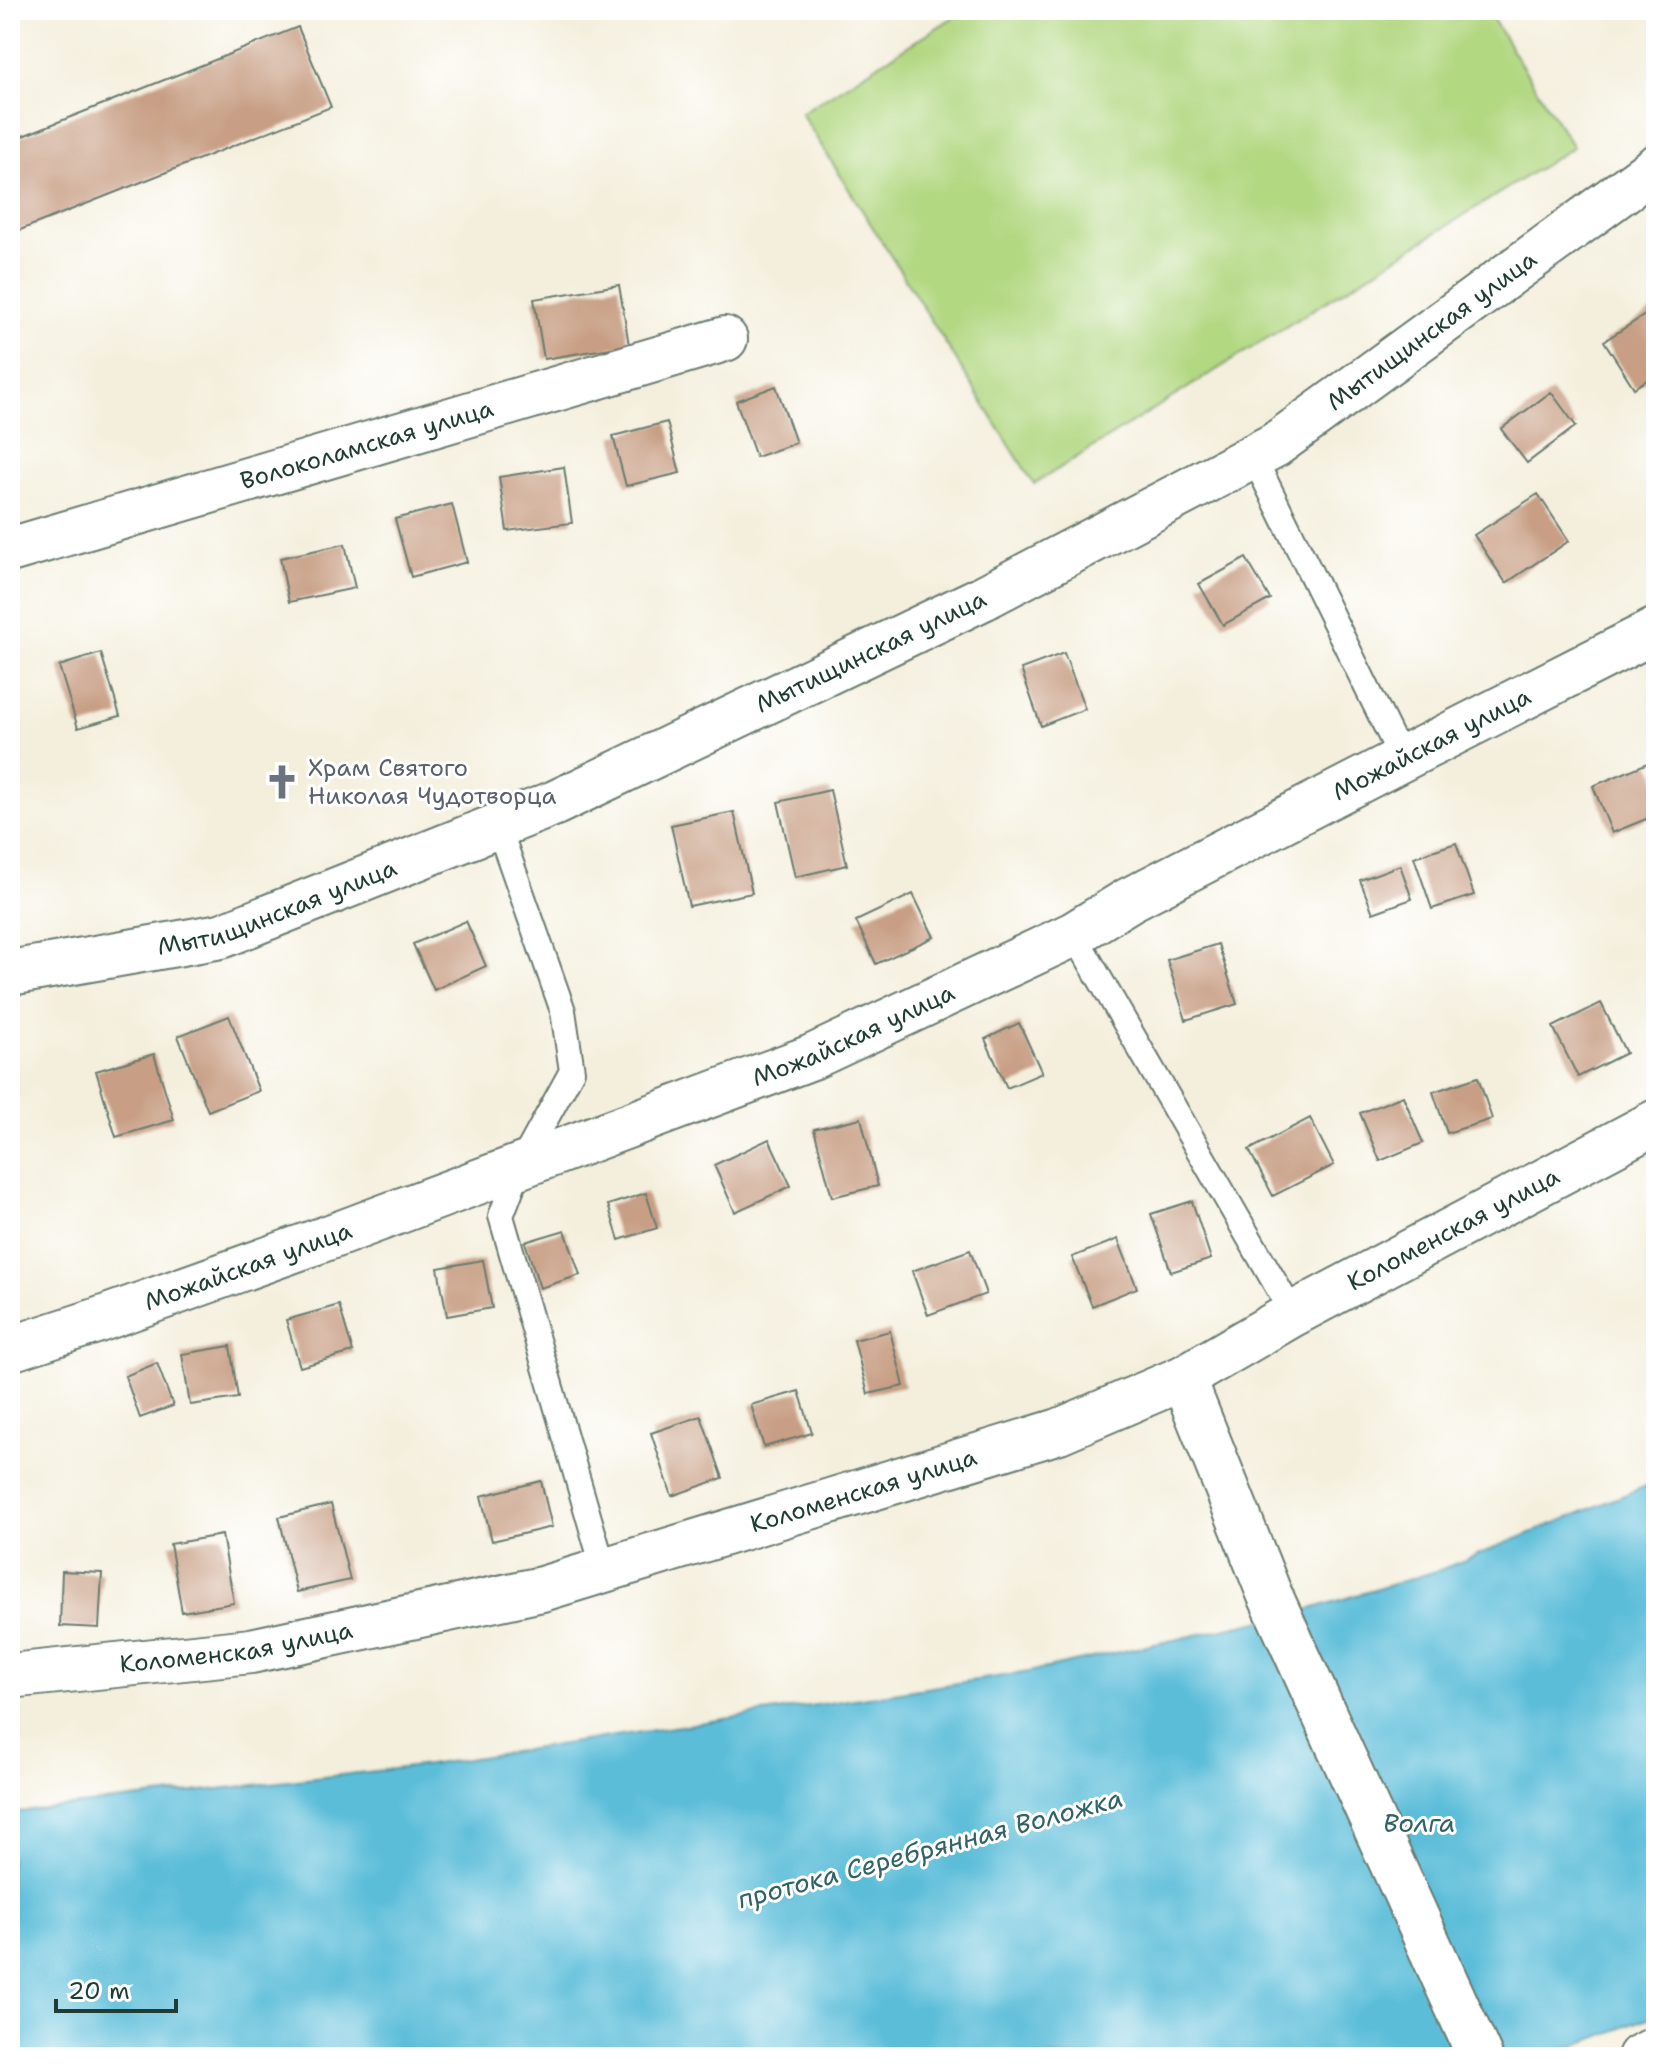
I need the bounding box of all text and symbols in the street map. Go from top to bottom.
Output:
street label: Мытищинская улица [1320,243,1543,418]
street label: Волоколамская улица [236,392,497,497]
street label: Мытищинская улица [750,583,992,721]
street label: Можайская улица [1327,680,1536,808]
place label: Храм Святого Николая Чудотворца [308,752,557,812]
church icon: Храм Святого Николая Чудотворца [263,763,301,801]
street label: Мытищинская улица [155,852,402,963]
street label: Можайская улица [748,976,960,1094]
street label: Коломенская улица [1342,1160,1565,1298]
street label: Можайская улица [140,1214,356,1318]
street label: Коломенская улица [746,1441,981,1540]
street label: Коломенская улица [118,1614,356,1681]
water label: протока Серебрянная Воложка [733,1780,1127,1916]
water label: Волга [1383,1805,1455,1840]
scale bar [56,1963,176,2013]
text: 20 m [68,1975,130,2007]

